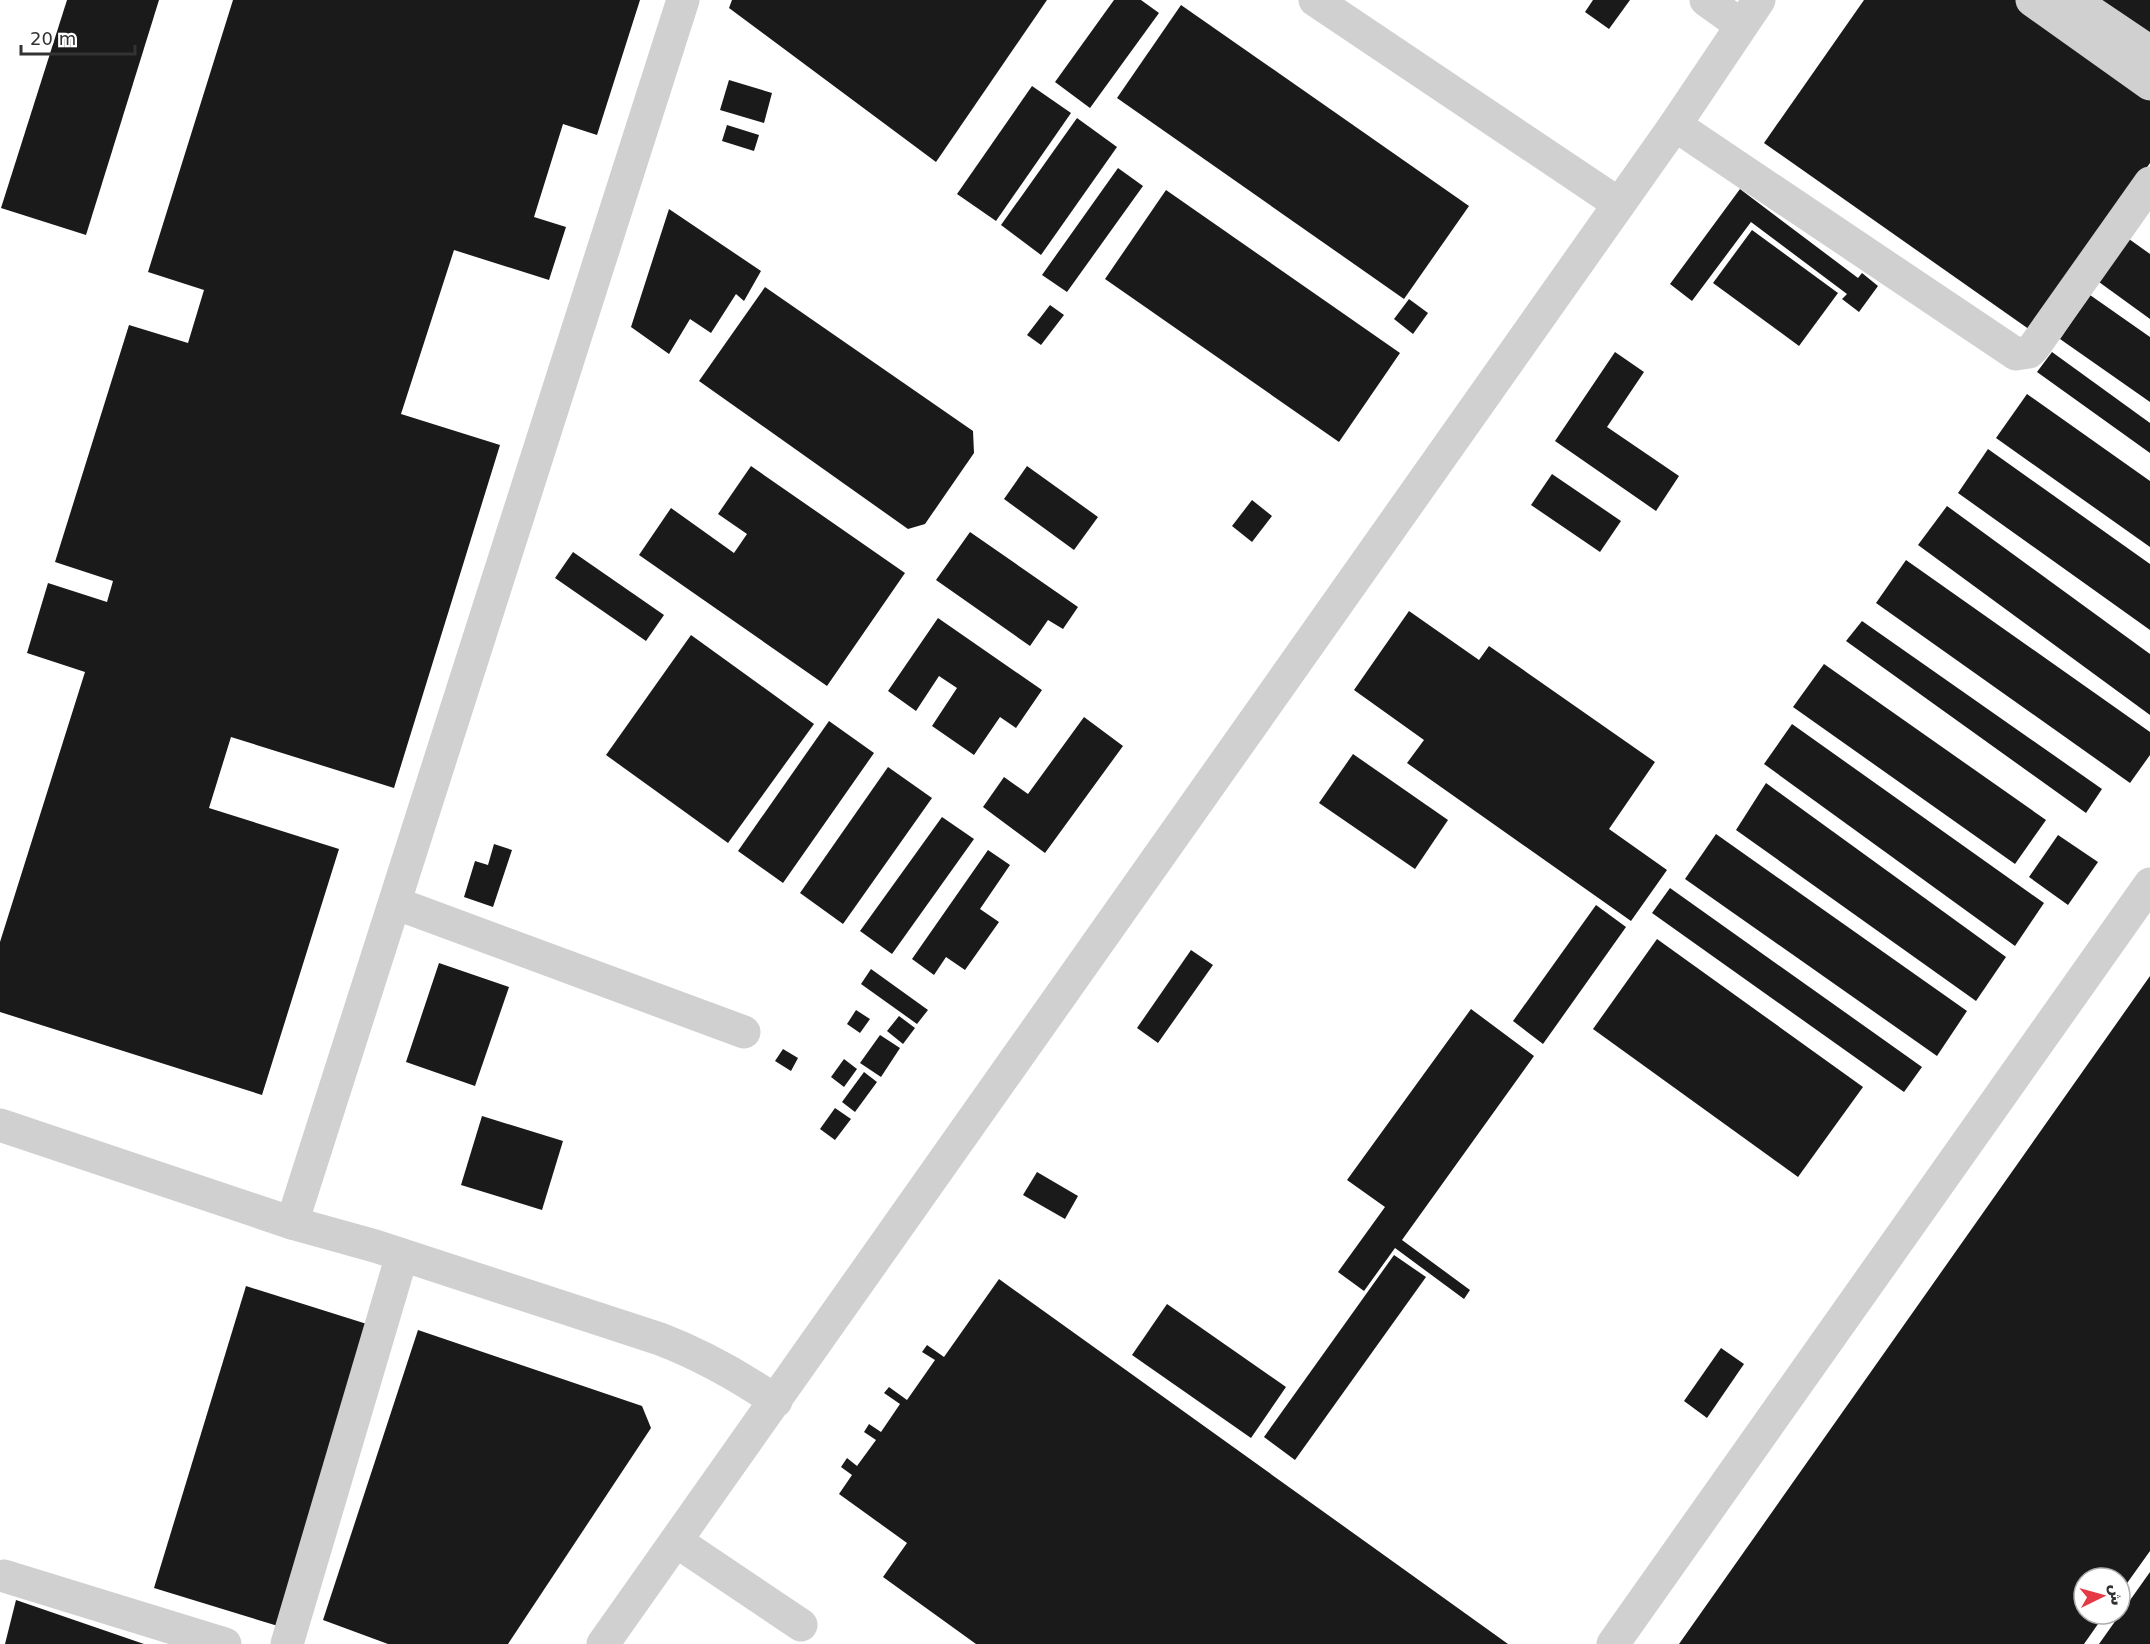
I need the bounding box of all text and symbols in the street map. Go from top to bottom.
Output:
scale bar [21,18,135,56]
text: 20 m [30,28,76,49]
north arrow [2072,1566,2132,1626]
text: ش [2106,1583,2127,1607]

